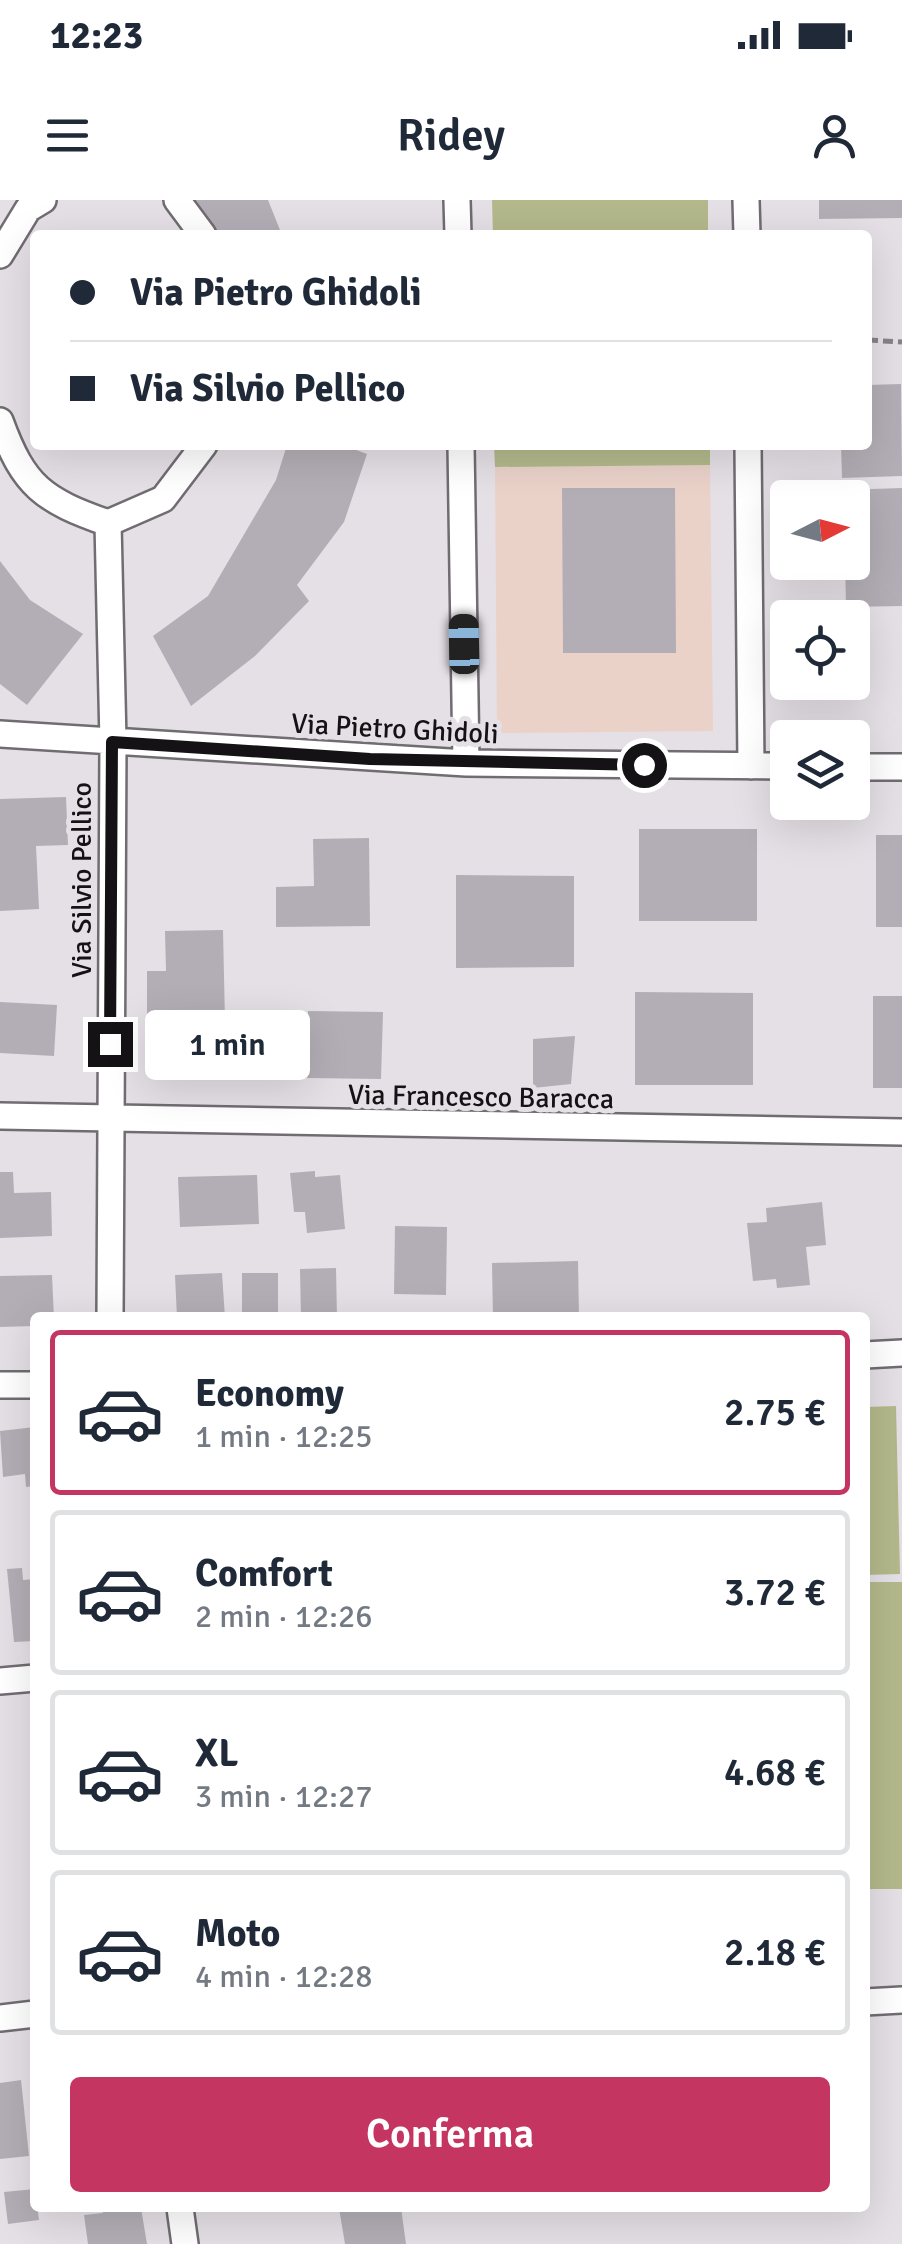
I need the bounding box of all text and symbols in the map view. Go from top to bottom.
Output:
text: 12:23 [50,12,143,59]
icon: menu [40,108,95,163]
text: Ridey [397,108,505,163]
icon: person [807,108,862,163]
text: Via Pietro Ghidoli [130,269,422,316]
text: Via Silvio Pellico [130,365,405,412]
north arrow [770,480,870,580]
map controls [770,480,870,820]
button: locate [770,600,870,700]
car [448,614,480,674]
street label: Via Pietro Ghidoli [290,707,500,751]
button: layers [770,720,870,820]
route start [622,743,667,788]
street label: Via Silvio Pellico [65,782,99,978]
callout: 1 min [145,1009,310,1079]
route end [88,1022,133,1067]
text: 1 min [189,1025,266,1064]
street label: Via Francesco Baracca [348,1078,614,1116]
icon: car [75,1368,165,1458]
text: Economy [195,1370,344,1417]
text: 2.75 € [724,1389,825,1436]
text: 1 min · 12:25 [195,1417,373,1456]
icon: car [75,1548,165,1638]
text: Comfort [195,1550,333,1597]
text: 3.72 € [724,1569,825,1616]
text: 2 min · 12:26 [195,1597,373,1636]
icon: car [75,1728,165,1818]
text: XL [195,1730,238,1777]
text: 4.68 € [724,1749,825,1796]
text: 3 min · 12:27 [195,1777,373,1816]
icon: car [75,1908,165,1998]
text: Moto [195,1910,280,1957]
text: 2.18 € [724,1929,825,1976]
text: 4 min · 12:28 [195,1957,373,1996]
button: Conferma [70,2077,830,2192]

